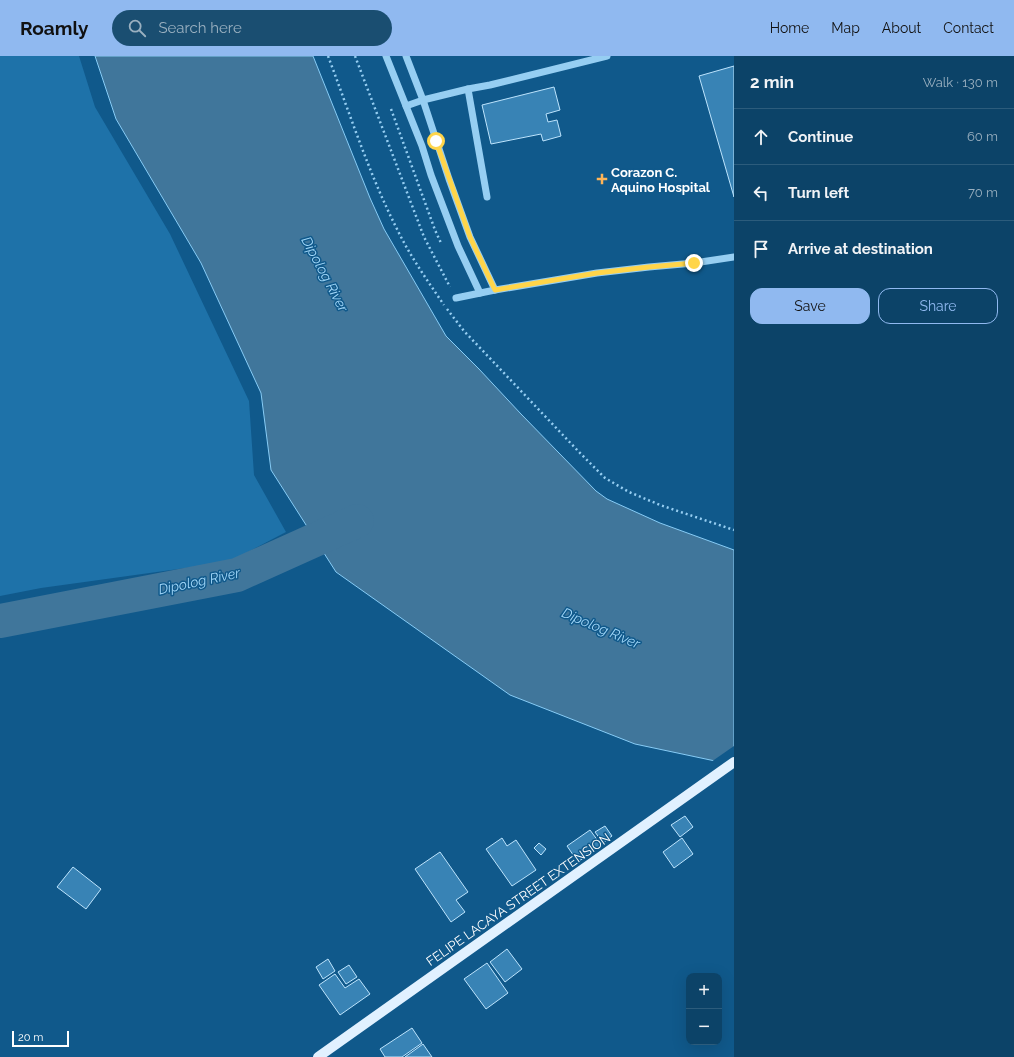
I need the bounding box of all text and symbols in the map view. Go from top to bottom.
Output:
search box [112,10,392,46]
text: Roamly [20,17,88,39]
icon: search [126,17,148,39]
text: Search here [158,19,242,37]
text: Home [770,20,809,36]
text: Map [831,20,860,36]
text: About [882,20,921,36]
text: Contact [943,20,994,36]
text: 2 min [750,72,794,92]
text: Walk · 130 m [923,75,998,90]
icon: ahead [750,126,772,148]
text: Continue [788,128,853,146]
text: 60 m [967,129,998,144]
route start [427,132,445,150]
place label: Corazon C. Aquino Hospital [611,165,711,195]
marker: Corazon C. Aquino Hospital [596,173,608,185]
icon: left [750,182,772,204]
text: Turn left [788,184,849,202]
text: 70 m [968,185,998,200]
water label: Dipolog River [298,234,352,316]
icon: arrive [750,238,772,260]
text: Arrive at destination [788,240,933,258]
route end [685,254,703,272]
button: Save [750,288,870,324]
button: Share [878,288,998,324]
water label: Dipolog River [157,564,242,597]
water label: Dipolog River [560,604,643,652]
street label: FELIPE LACAYA STREET EXTENSION [423,830,613,969]
map controls [686,973,722,1045]
button: + [686,973,722,1009]
button: − [686,1009,722,1045]
scale bar [12,1029,69,1048]
text: 20 m [18,1031,43,1044]

